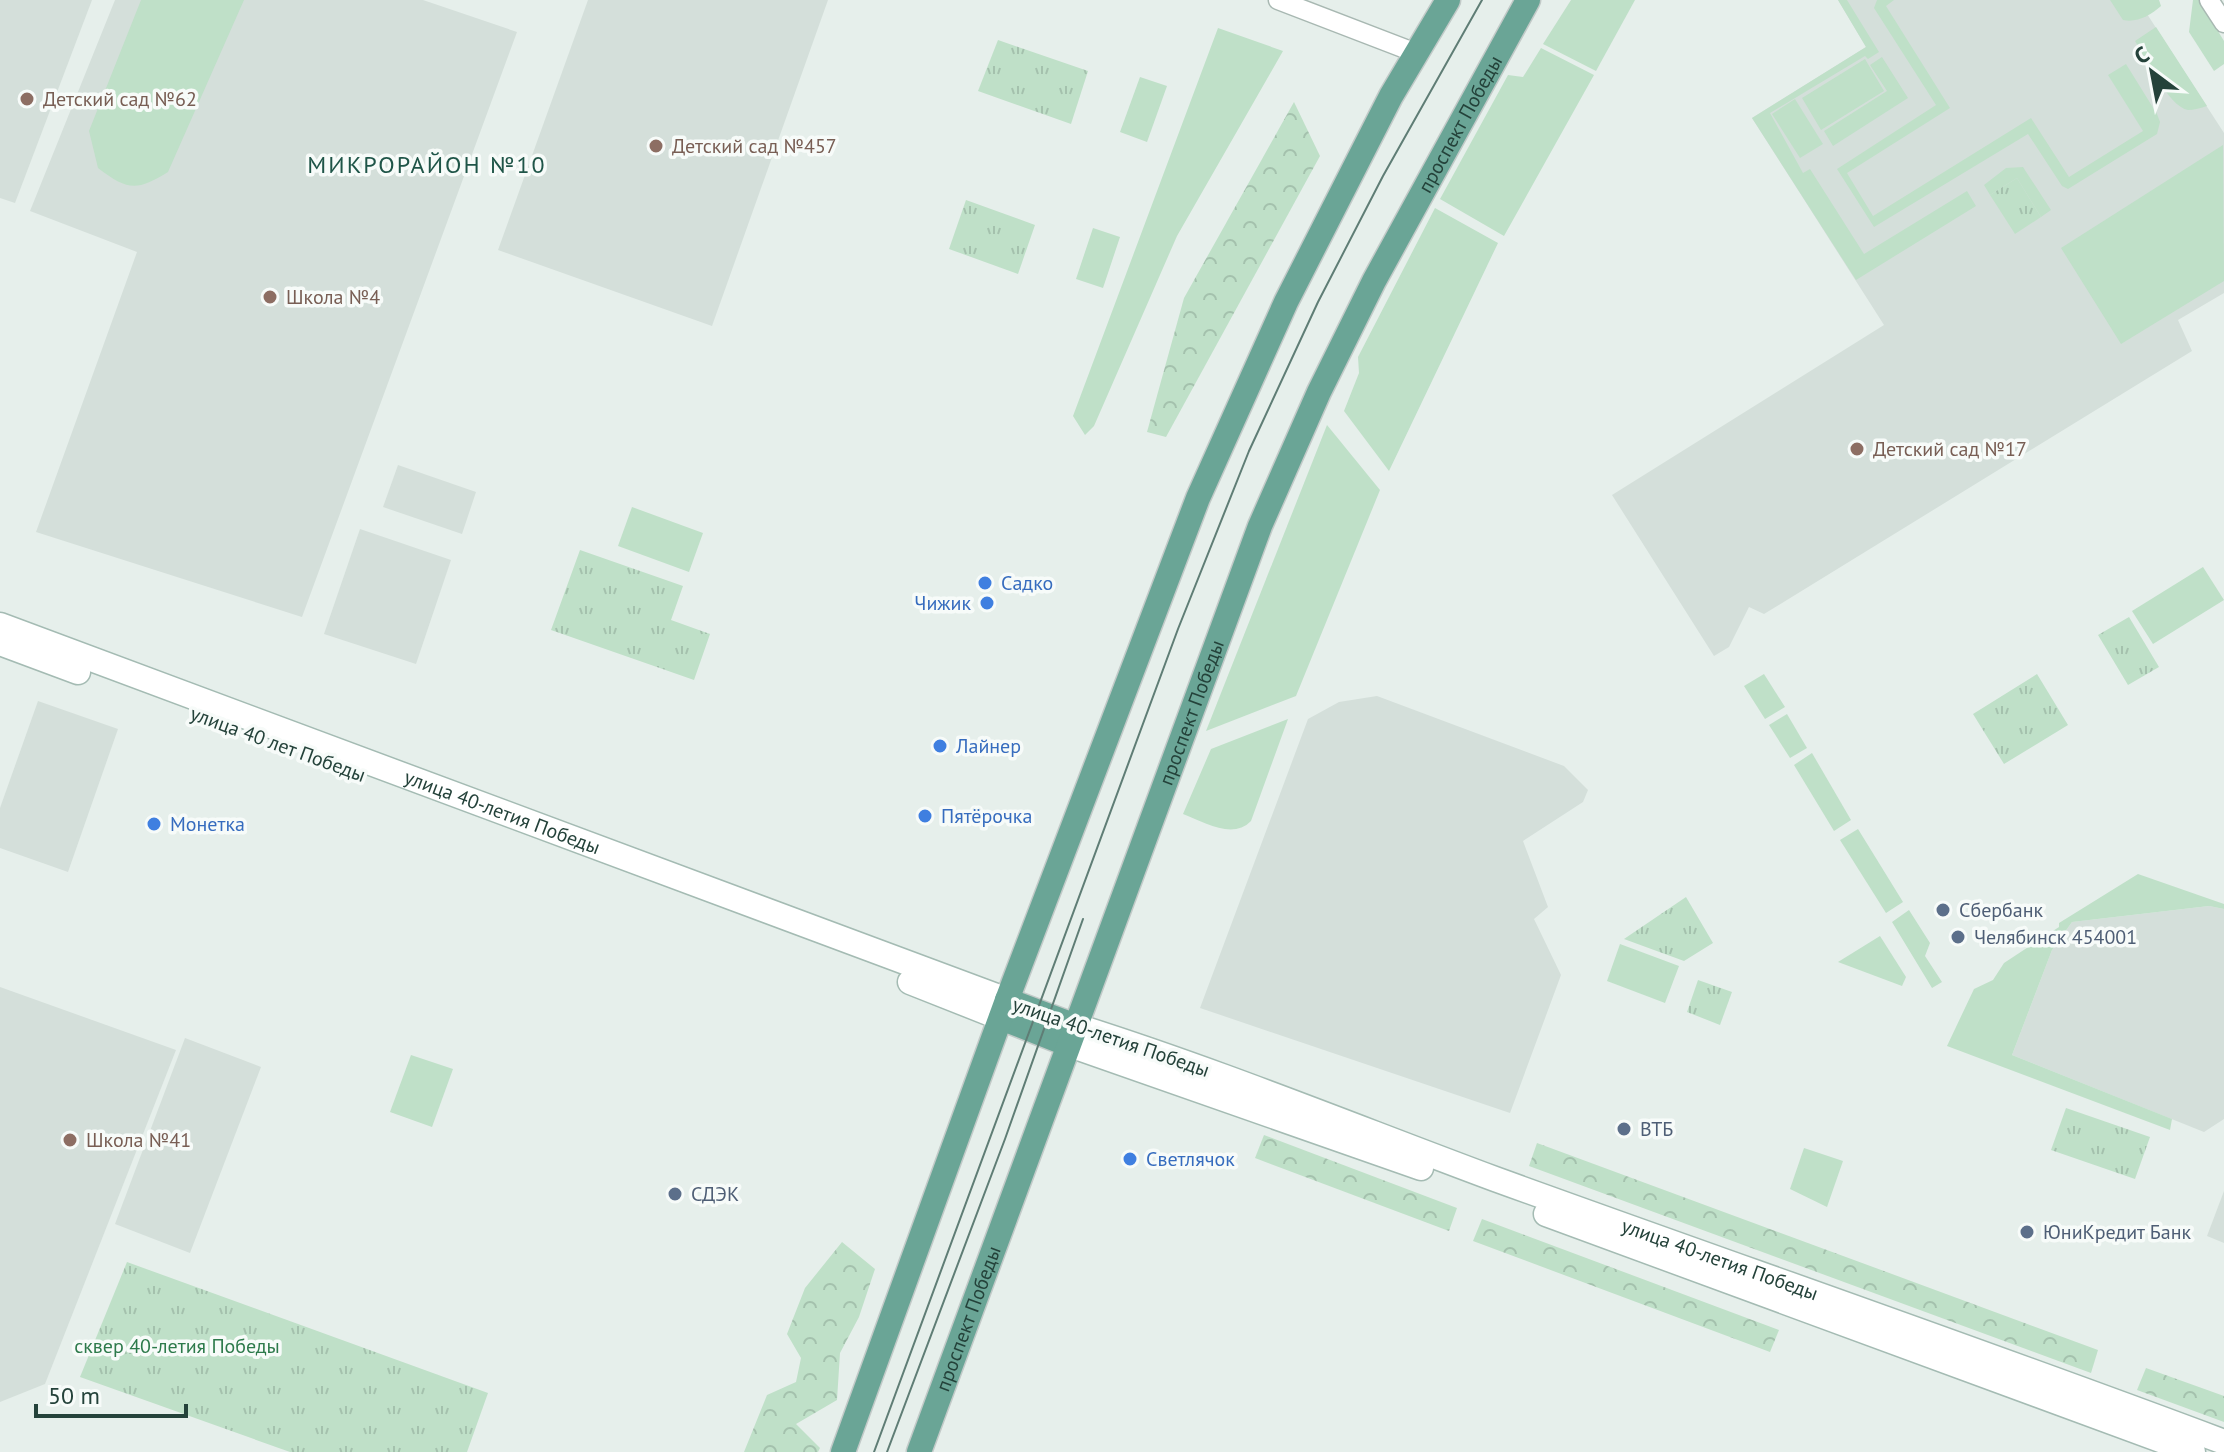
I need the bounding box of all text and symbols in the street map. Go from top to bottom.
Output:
north arrow [2112,32,2192,112]
text: С [2129,40,2154,70]
street label: проспект Победы [1412,51,1508,197]
place label: Детский сад №62 [43,86,197,112]
marker: Детский сад №62 [18,90,36,108]
place label: Детский сад №457 [672,133,837,159]
marker: Детский сад №457 [647,137,665,155]
district label: МИКРОРАЙОН №10 [307,149,547,180]
place label: Школа №4 [286,284,380,310]
marker: Школа №4 [261,288,279,306]
place label: Детский сад №17 [1873,436,2027,462]
marker: Детский сад №17 [1848,440,1866,458]
place label: Садко [1001,570,1053,596]
marker: Садко [976,574,994,592]
place label: Чижик [914,590,971,616]
marker: Чижик [978,594,996,612]
street label: проспект Победы [1153,636,1230,789]
street label: улица 40 лет Победы [187,700,369,788]
place label: Лайнер [955,733,1021,759]
marker: Лайнер [931,737,949,755]
street label: улица 40-летия Победы [401,764,604,860]
place label: Пятёрочка [941,803,1032,829]
marker: Пятёрочка [916,807,934,825]
place label: Монетка [170,811,245,837]
marker: Монетка [145,815,163,833]
place label: Сбербанк [1959,897,2044,923]
marker: Сбербанк [1934,901,1952,919]
place label: Челябинск 454001 [1974,924,2137,950]
marker: Челябинск 454001 [1949,928,1967,946]
street label: улица 40-летия Победы [1009,991,1213,1083]
place label: ВТБ [1640,1116,1673,1142]
marker: ВТБ [1615,1120,1633,1138]
place label: Школа №41 [86,1127,191,1153]
marker: Школа №41 [61,1131,79,1149]
place label: Светлячок [1146,1146,1235,1172]
marker: Светлячок [1121,1150,1139,1168]
place label: СДЭК [691,1181,739,1207]
marker: СДЭК [666,1185,684,1203]
street label: улица 40-летия Победы [1618,1213,1822,1306]
place label: ЮниКредит Банк [2043,1219,2191,1245]
marker: ЮниКредит Банк [2018,1223,2036,1241]
street label: проспект Победы [929,1243,1007,1395]
park label: сквер 40-летия Победы [74,1333,280,1359]
scale bar [36,1368,186,1418]
text: 50 m [48,1380,100,1411]

